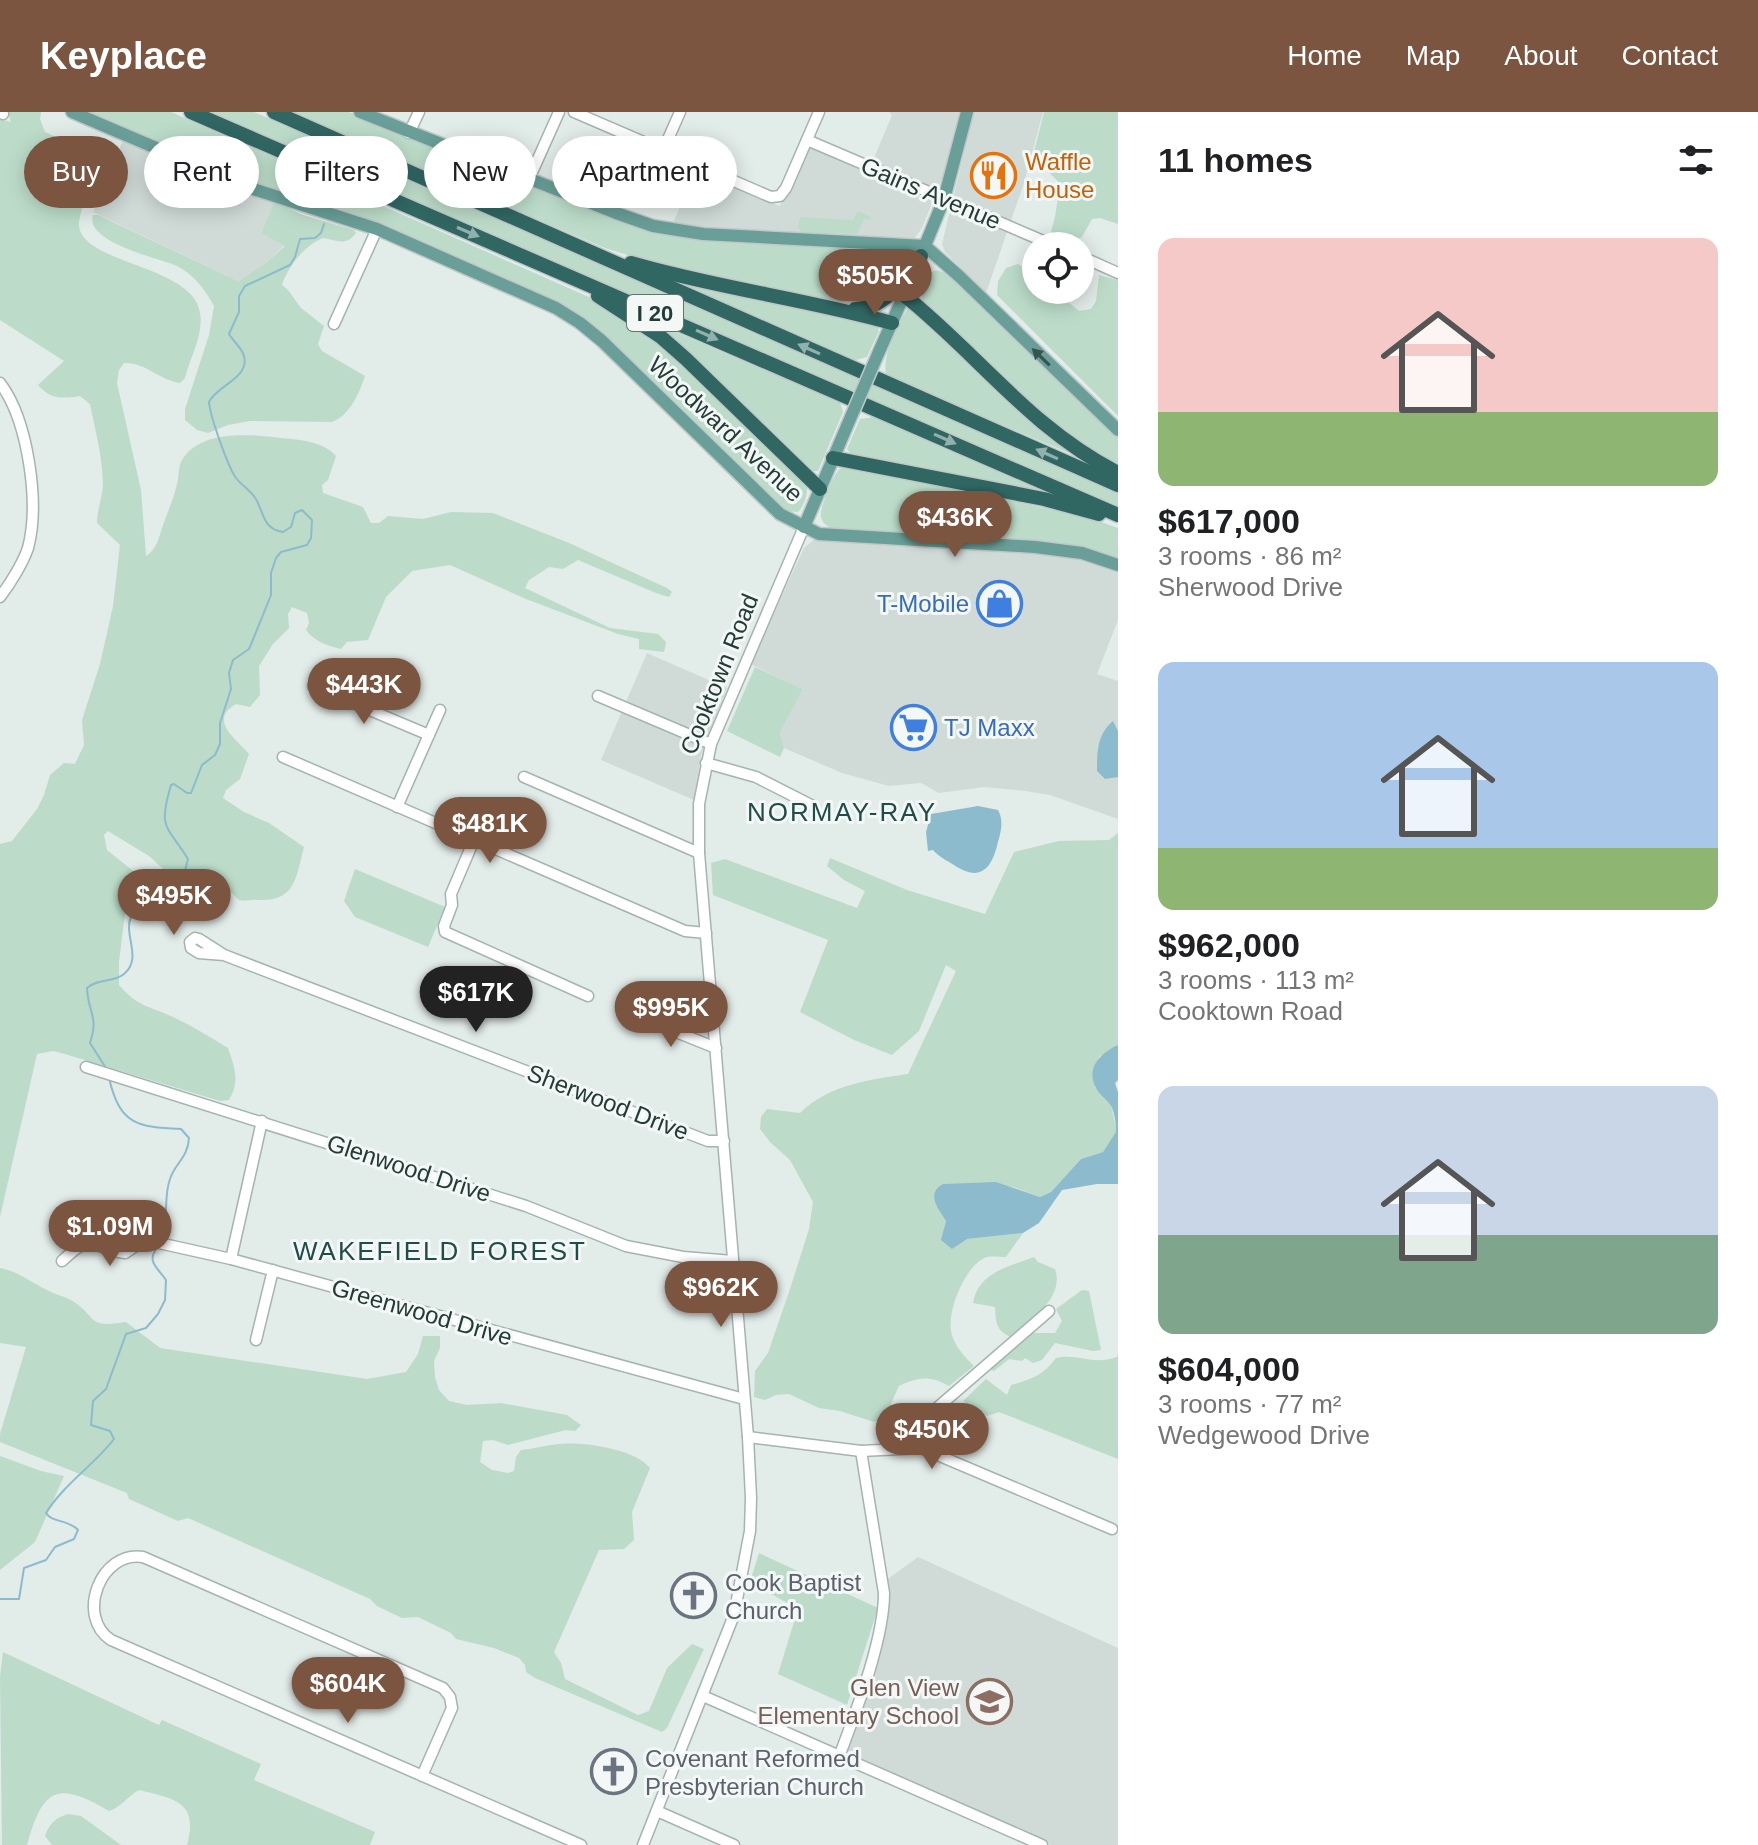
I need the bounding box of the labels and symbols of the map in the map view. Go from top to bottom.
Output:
place label: Waffle House [1025,148,1094,203]
street label: Gains Avenue [857,151,1005,235]
restaurant icon: Waffle House [970,151,1018,199]
one-way arrow [457,225,480,238]
pin: $505K [819,249,931,317]
road number: I 20 [627,295,683,331]
one-way arrow [695,329,719,342]
one-way arrow [797,342,820,356]
one-way arrow [1032,349,1051,367]
street label: Woodward Avenue [643,351,809,507]
one-way arrow [933,433,957,446]
one-way arrow [1035,447,1058,460]
pin: $436K [899,491,1011,559]
shop icon: T-Mobile [976,579,1024,627]
street label: Cooktown Road [674,590,764,758]
place label: T-Mobile [877,590,969,617]
pin: $443K [308,658,420,726]
supermarket icon: TJ Maxx [889,703,937,751]
place label: TJ Maxx [944,714,1035,741]
pin: $481K [434,797,546,865]
district label: NORMAY-RAY [747,797,937,827]
pin: $495K [118,869,230,937]
pin: $617K [420,966,532,1034]
pin: $995K [615,981,727,1049]
street label: Sherwood Drive [523,1059,693,1145]
street label: Glenwood Drive [324,1129,494,1207]
pin: $1.09M [45,1200,175,1268]
district label: WAKEFIELD FOREST [293,1236,587,1266]
pin: $962K [665,1261,777,1329]
street label: Greenwood Drive [329,1273,515,1351]
pin: $450K [876,1403,988,1471]
place label: Cook Baptist Church [725,1569,861,1624]
church icon: Cook Baptist Church [670,1572,718,1620]
pin: $604K [292,1657,404,1725]
place label: Glen View Elementary School [758,1674,960,1729]
school or university icon: Glen View Elementary School [966,1677,1014,1725]
place label: Covenant Reformed Presbyterian Church [645,1745,864,1800]
church icon: Covenant Reformed Presbyterian Church [590,1748,638,1796]

